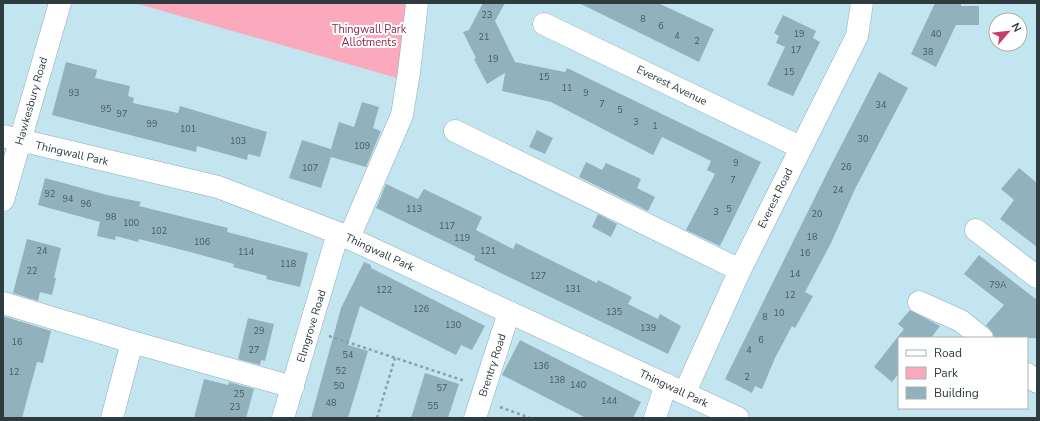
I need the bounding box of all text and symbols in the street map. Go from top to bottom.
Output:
house number: 23 [482,9,492,21]
north arrow [988,12,1028,52]
house number: 8 [640,13,646,25]
house number: 6 [658,20,664,32]
text: N [1008,20,1025,35]
park label: Thingwall Park Allotments [332,22,407,50]
house number: 19 [794,28,804,40]
house number: 40 [931,28,941,40]
house number: 4 [674,30,680,42]
house number: 21 [479,31,489,43]
house number: 2 [694,35,700,47]
house number: 17 [791,44,801,56]
house number: 38 [923,46,933,58]
house number: 19 [488,53,498,65]
street label: Hawkesbury Road [12,55,51,147]
street label: Everest Avenue [634,62,710,109]
house number: 15 [784,66,794,78]
house number: 15 [539,71,549,83]
house number: 11 [562,82,572,94]
house number: 93 [69,87,79,99]
house number: 9 [583,87,589,99]
house number: 7 [599,98,605,110]
house number: 34 [876,99,887,111]
house number: 95 [101,103,111,115]
house number: 5 [617,104,623,116]
house number: 97 [117,108,127,120]
house number: 3 [633,116,639,128]
house number: 99 [147,118,157,130]
house number: 1 [652,120,658,132]
house number: 101 [180,123,196,135]
house number: 30 [858,133,868,145]
house number: 103 [230,135,246,147]
street label: Thingwall Park [34,138,110,169]
house number: 109 [354,140,370,152]
house number: 9 [733,157,739,169]
house number: 26 [841,161,851,173]
house number: 107 [302,162,318,174]
street label: Everest Road [754,166,796,231]
house number: 7 [730,174,736,186]
house number: 24 [833,184,844,196]
house number: 92 [45,188,55,200]
house number: 94 [63,193,74,205]
house number: 96 [81,198,91,210]
house number: 113 [406,203,422,215]
house number: 5 [726,203,732,215]
house number: 3 [713,206,719,218]
house number: 20 [812,208,822,220]
house number: 98 [106,211,116,223]
house number: 100 [123,217,139,229]
house number: 117 [439,220,455,232]
house number: 102 [151,225,167,237]
street label: Thingwall Park [343,230,417,275]
house number: 18 [807,231,817,243]
house number: 119 [454,232,470,244]
house number: 106 [194,236,210,248]
house number: 24 [37,245,48,257]
house number: 121 [480,245,496,257]
house number: 114 [238,246,255,258]
house number: 16 [800,247,810,259]
house number: 118 [280,258,296,270]
house number: 22 [27,265,37,277]
house number: 14 [790,268,801,280]
house number: 127 [530,270,546,282]
house number: 79A [989,279,1007,291]
house number: 131 [565,283,581,295]
house number: 122 [376,284,392,296]
street label: Elmgrove Road [293,288,330,364]
house number: 12 [785,289,795,301]
house number: 126 [413,303,429,315]
house number: 135 [606,306,622,318]
house number: 10 [774,307,784,319]
house number: 8 [762,311,768,323]
house number: 130 [445,319,461,331]
house number: 139 [640,322,656,334]
house number: 29 [254,325,264,337]
street label: Brentry Road [475,332,510,399]
house number: 6 [758,334,764,346]
house number: 16 [12,336,22,348]
legend [898,337,1028,409]
house number: 27 [249,344,259,356]
house number: 4 [746,344,752,356]
text: Road [934,345,962,361]
house number: 54 [343,349,354,361]
house number: 136 [533,360,549,372]
house number: 52 [336,365,346,377]
text: Park [934,365,959,381]
house number: 12 [9,366,19,378]
street label: Thingwall Park [637,366,711,411]
house number: 2 [744,371,750,383]
house number: 138 [549,374,565,386]
house number: 140 [570,379,586,391]
house number: 50 [334,380,344,392]
house number: 57 [437,382,447,394]
text: Building [934,385,979,401]
house number: 25 [234,388,244,400]
house number: 144 [601,395,618,407]
house number: 48 [326,397,336,409]
house number: 55 [428,400,438,412]
house number: 23 [230,401,240,413]

